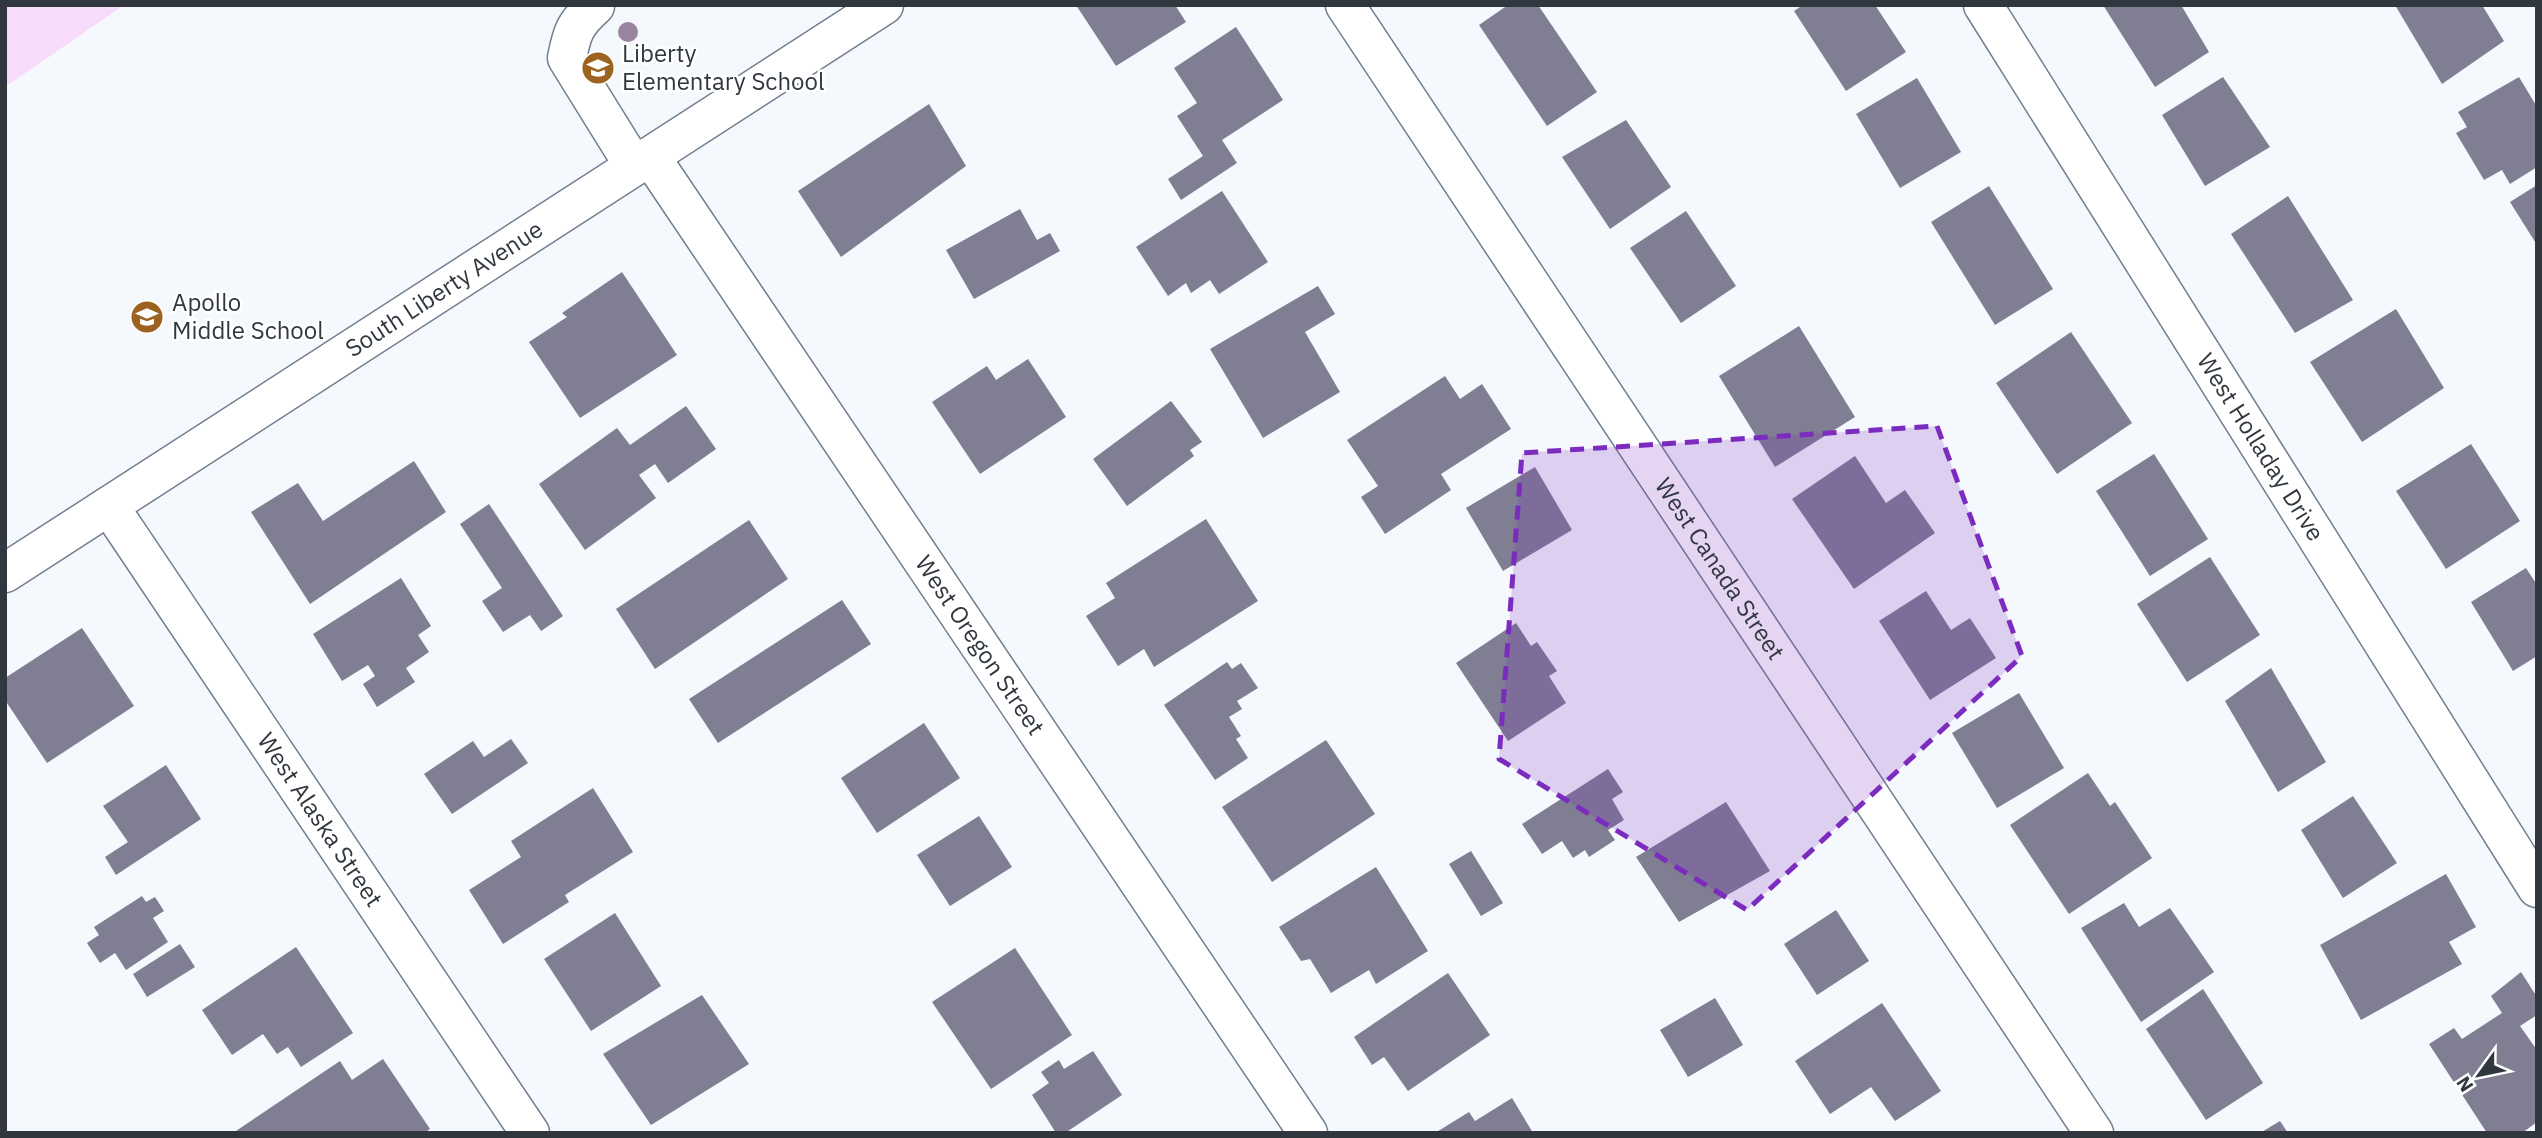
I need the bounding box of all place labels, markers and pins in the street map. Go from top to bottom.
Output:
place label: Liberty Elementary School [622,37,824,97]
school or university icon: Liberty Elementary School [579,49,617,87]
place label: Apollo Middle School [172,286,324,346]
school or university icon: Apollo Middle School [128,298,166,336]

